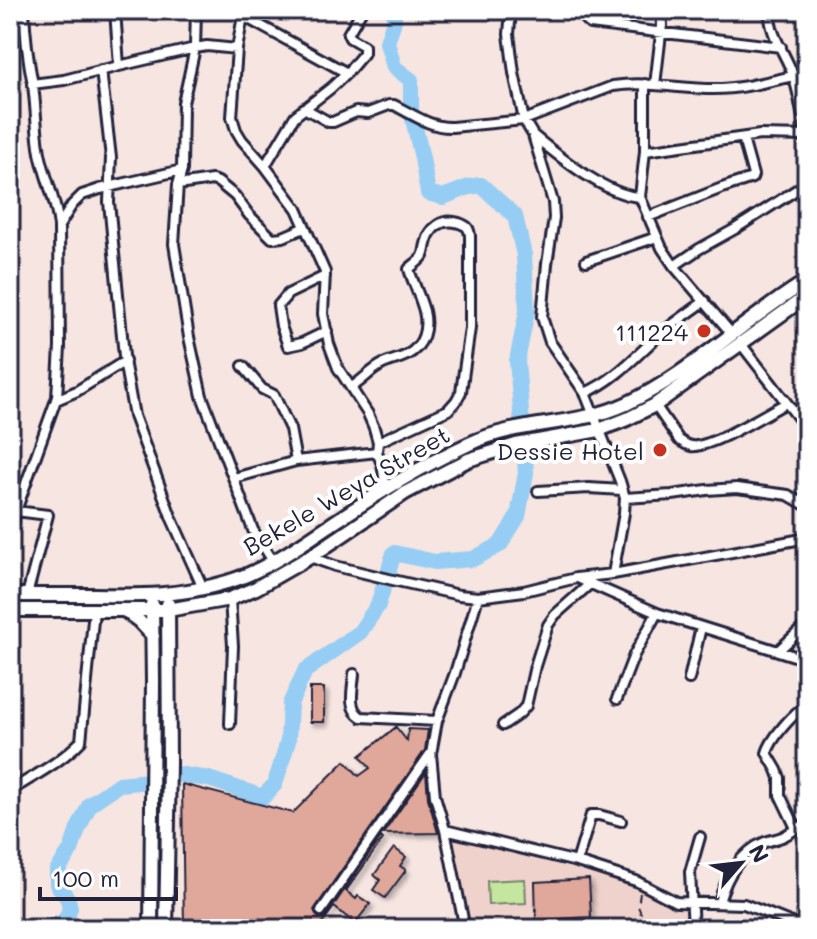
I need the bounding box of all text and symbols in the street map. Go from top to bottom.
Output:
place label: 111224 [615,316,688,347]
marker: 111224 [695,322,713,340]
street label: Bekele Weya Street [237,418,455,562]
place label: Dessie Hotel [497,435,644,466]
marker: Dessie Hotel [651,441,669,459]
north arrow [701,823,781,903]
text: N [742,839,776,868]
scale bar [40,851,176,901]
text: 100 m [52,862,119,893]

